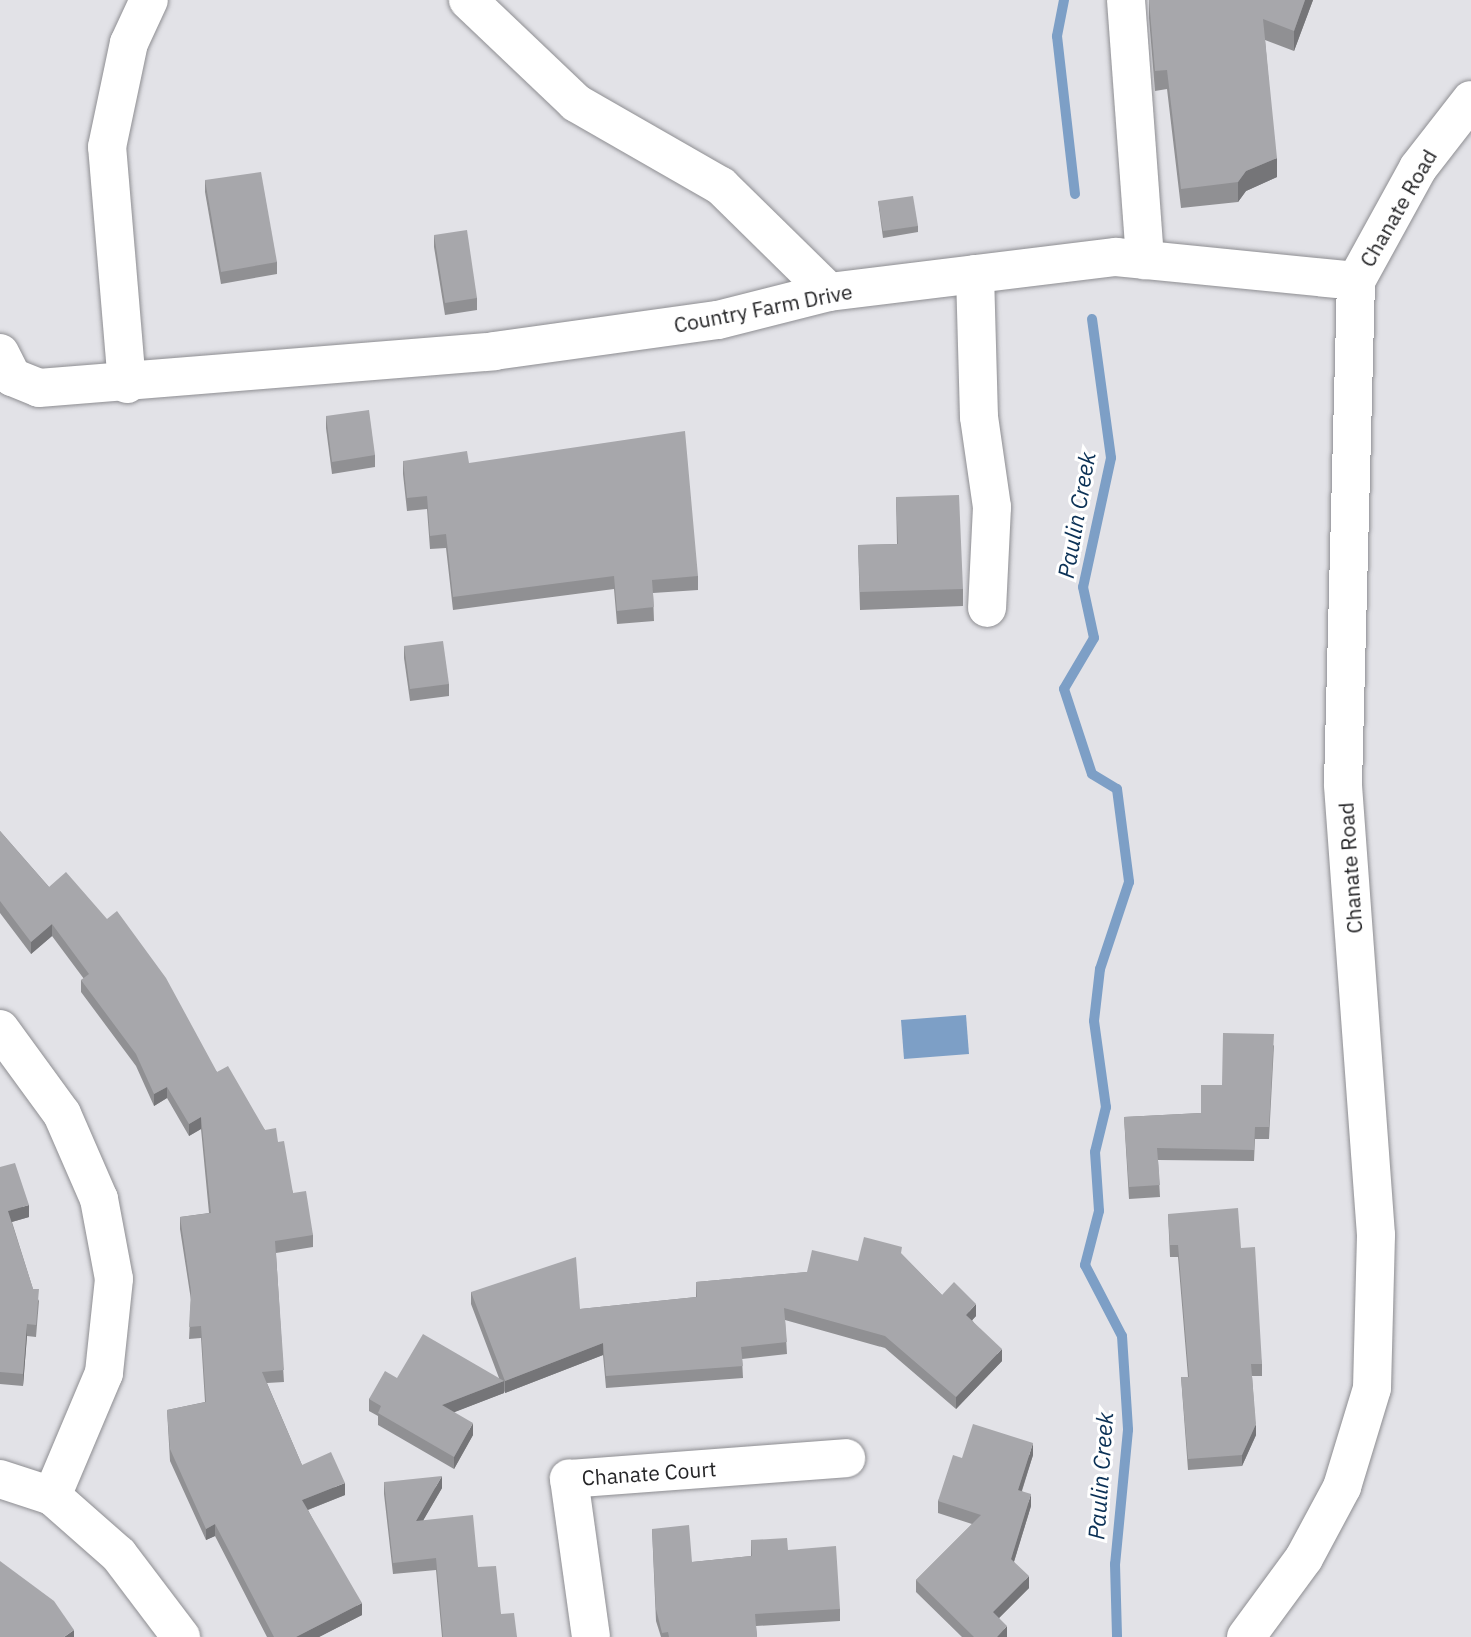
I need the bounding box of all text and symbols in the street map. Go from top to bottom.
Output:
street label: Chanate Road [1354,145,1442,271]
street label: Country Farm Drive [672,278,854,338]
water label: Paulin Creek [1051,450,1101,580]
street label: Chanate Road [1333,802,1367,934]
water label: Paulin Creek [1082,1411,1118,1541]
street label: Chanate Court [581,1456,717,1490]

